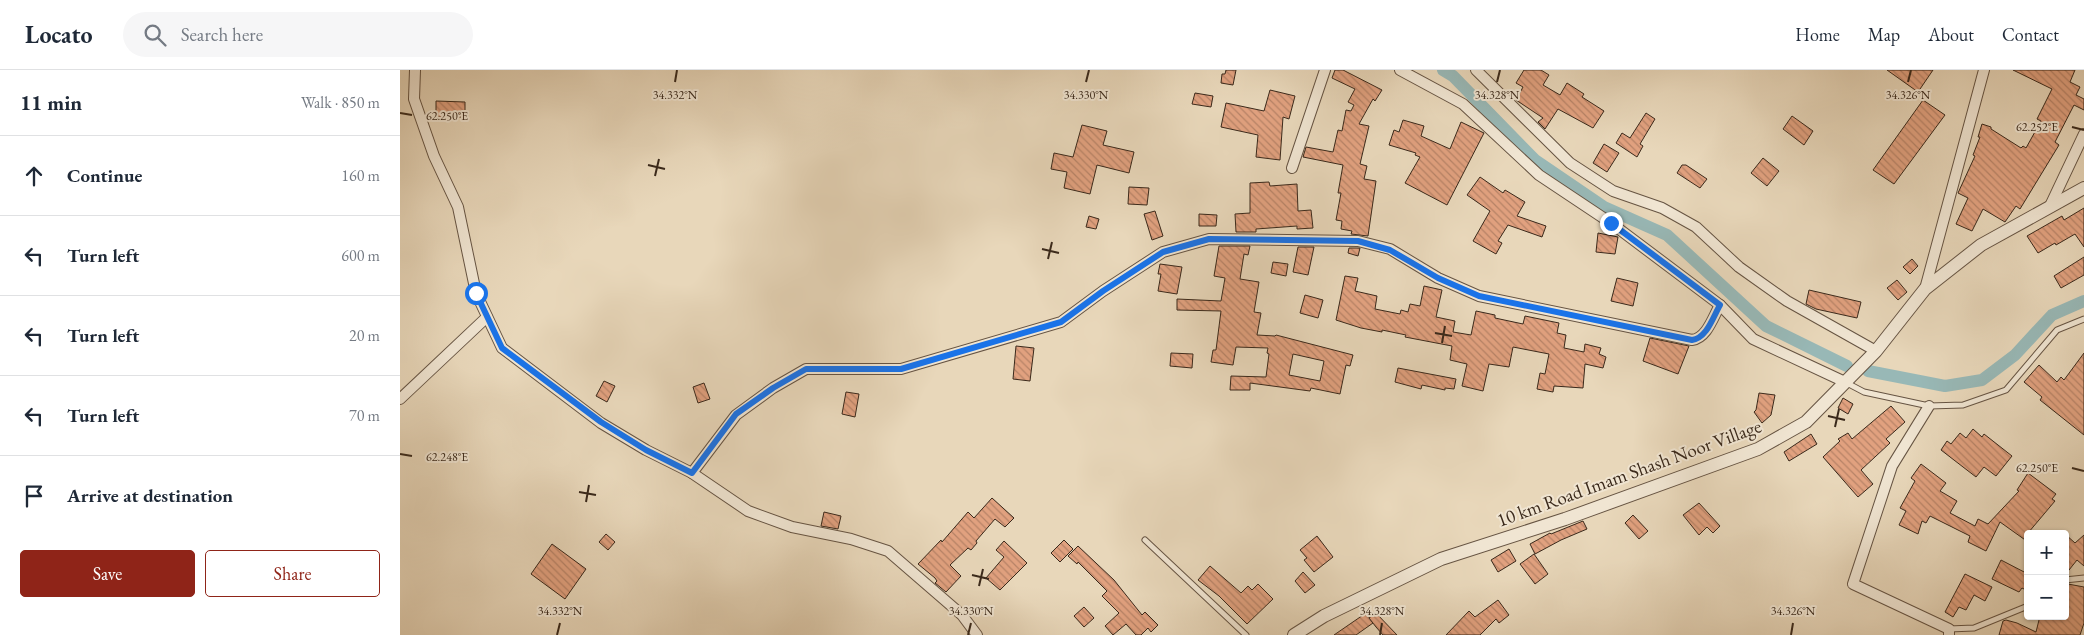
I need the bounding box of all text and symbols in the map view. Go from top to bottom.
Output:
search box [123,12,473,57]
text: Locato [25,19,93,50]
icon: search [141,21,169,49]
text: Search here [181,22,263,47]
text: Home [1795,23,1840,46]
text: Map [1868,23,1900,46]
text: About [1928,23,1974,46]
text: Contact [2002,23,2059,46]
text: 34.332°N [653,87,698,103]
text: 34.330°N [1064,87,1109,103]
text: 34.328°N [1475,87,1520,103]
text: 34.326°N [1886,87,1931,103]
text: 11 min [20,89,82,116]
text: Walk · 850 m [301,92,380,113]
text: 62.250°E [426,108,468,124]
text: 62.252°E [2016,119,2058,135]
icon: ahead [20,162,48,190]
text: Continue [67,163,142,188]
text: 160 m [341,165,380,186]
route end [1600,212,1623,235]
icon: left [20,242,48,270]
text: Turn left [67,243,139,268]
text: 600 m [341,245,380,266]
route start [465,282,488,305]
icon: left [20,322,48,350]
text: Turn left [67,323,139,348]
text: 20 m [349,325,380,346]
icon: left [20,402,48,430]
text: Turn left [67,403,139,428]
text: 70 m [349,405,380,426]
street label: 10 km Road Imam Shash Noor Village [1493,413,1765,533]
text: 62.248°E [426,449,468,465]
text: 62.250°E [2016,460,2058,476]
icon: arrive [20,482,48,510]
text: Arrive at destination [67,483,233,508]
map controls [2024,530,2069,620]
button: + [2024,530,2069,575]
button: Save [20,550,195,597]
button: Share [205,550,380,597]
button: − [2024,575,2069,620]
text: 34.332°N [538,603,583,619]
text: 34.330°N [949,603,994,619]
text: 34.328°N [1360,603,1405,619]
text: 34.326°N [1771,603,1816,619]

